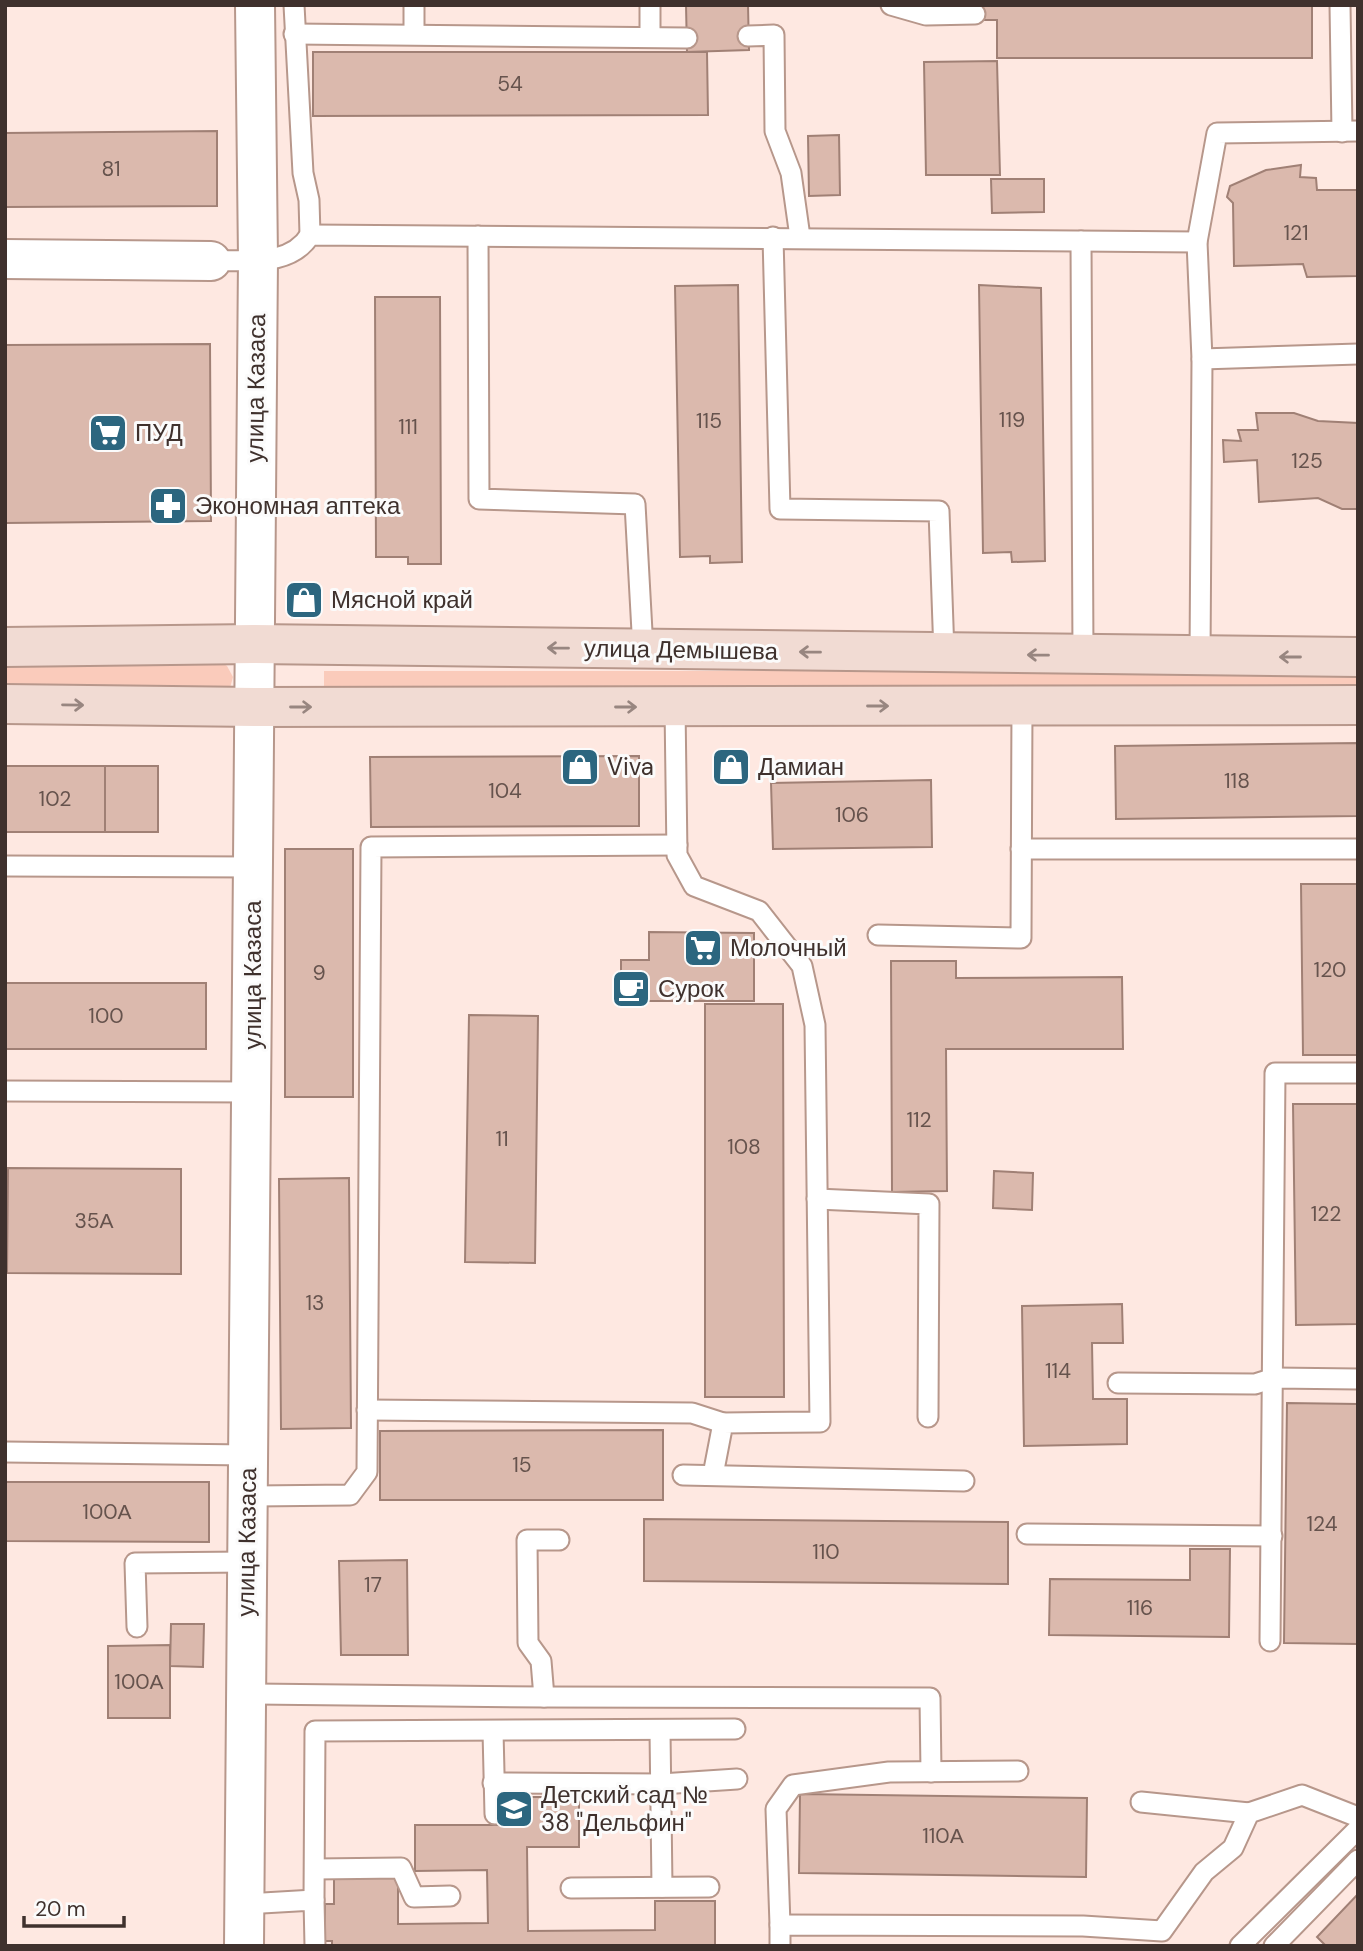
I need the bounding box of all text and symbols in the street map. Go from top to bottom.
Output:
house number: 54 [497,70,523,98]
house number: 81 [102,155,120,183]
house number: 121 [1283,219,1309,247]
street label: улица Казаса [239,313,272,463]
house number: 119 [999,406,1025,434]
house number: 115 [696,407,722,435]
supermarket icon: ПУД [87,412,129,454]
house number: 111 [398,413,418,441]
place label: ПУД [135,417,183,448]
house number: 125 [1291,447,1323,475]
pharmacy icon: Экономная аптека [147,485,189,527]
place label: Экономная аптека [195,490,401,521]
shop icon: Мясной край [283,579,325,621]
place label: Мясной край [331,584,473,615]
street label: улица Демышева [584,632,779,667]
one-way arrow [547,642,570,655]
one-way arrow [799,645,822,659]
one-way arrow [1026,648,1049,662]
one-way arrow [1278,650,1301,664]
one-way arrow [62,698,85,712]
one-way arrow [867,699,890,713]
one-way arrow [289,700,312,714]
one-way arrow [615,700,638,714]
shop icon: Viva [559,746,601,788]
shop icon: Дамиан [710,746,752,788]
place label: Viva [607,751,654,782]
place label: Дамиан [758,751,844,782]
house number: 118 [1224,767,1250,795]
house number: 104 [488,777,522,805]
house number: 102 [39,785,71,813]
house number: 106 [835,801,869,829]
street label: улица Казаса [237,900,268,1050]
supermarket icon: Молочный [682,927,724,969]
place label: Молочный [730,932,847,963]
house number: 120 [1314,956,1346,984]
house number: 9 [312,959,326,987]
cafe icon: Сурок [610,968,652,1010]
place label: Сурок [658,973,725,1004]
house number: 100 [88,1002,124,1030]
house number: 112 [906,1106,932,1134]
house number: 11 [495,1125,509,1153]
house number: 108 [727,1133,761,1161]
house number: 122 [1311,1200,1341,1228]
house number: 35А [74,1207,114,1235]
house number: 13 [306,1289,324,1317]
house number: 114 [1045,1357,1071,1385]
house number: 15 [512,1451,532,1479]
street label: улица Казаса [230,1467,263,1617]
house number: 100А [82,1498,132,1526]
house number: 124 [1306,1510,1338,1538]
house number: 110 [812,1538,840,1566]
house number: 17 [364,1571,382,1599]
house number: 116 [1127,1594,1153,1622]
house number: 100А [114,1668,164,1696]
place label: Детский сад № 38 "Дельфин" [541,1779,708,1838]
school or university icon: Детский сад № 38 "Дельфин" [493,1788,535,1830]
house number: 110А [922,1822,964,1850]
scale bar [24,1884,124,1928]
text: 20 m [35,1895,86,1923]

